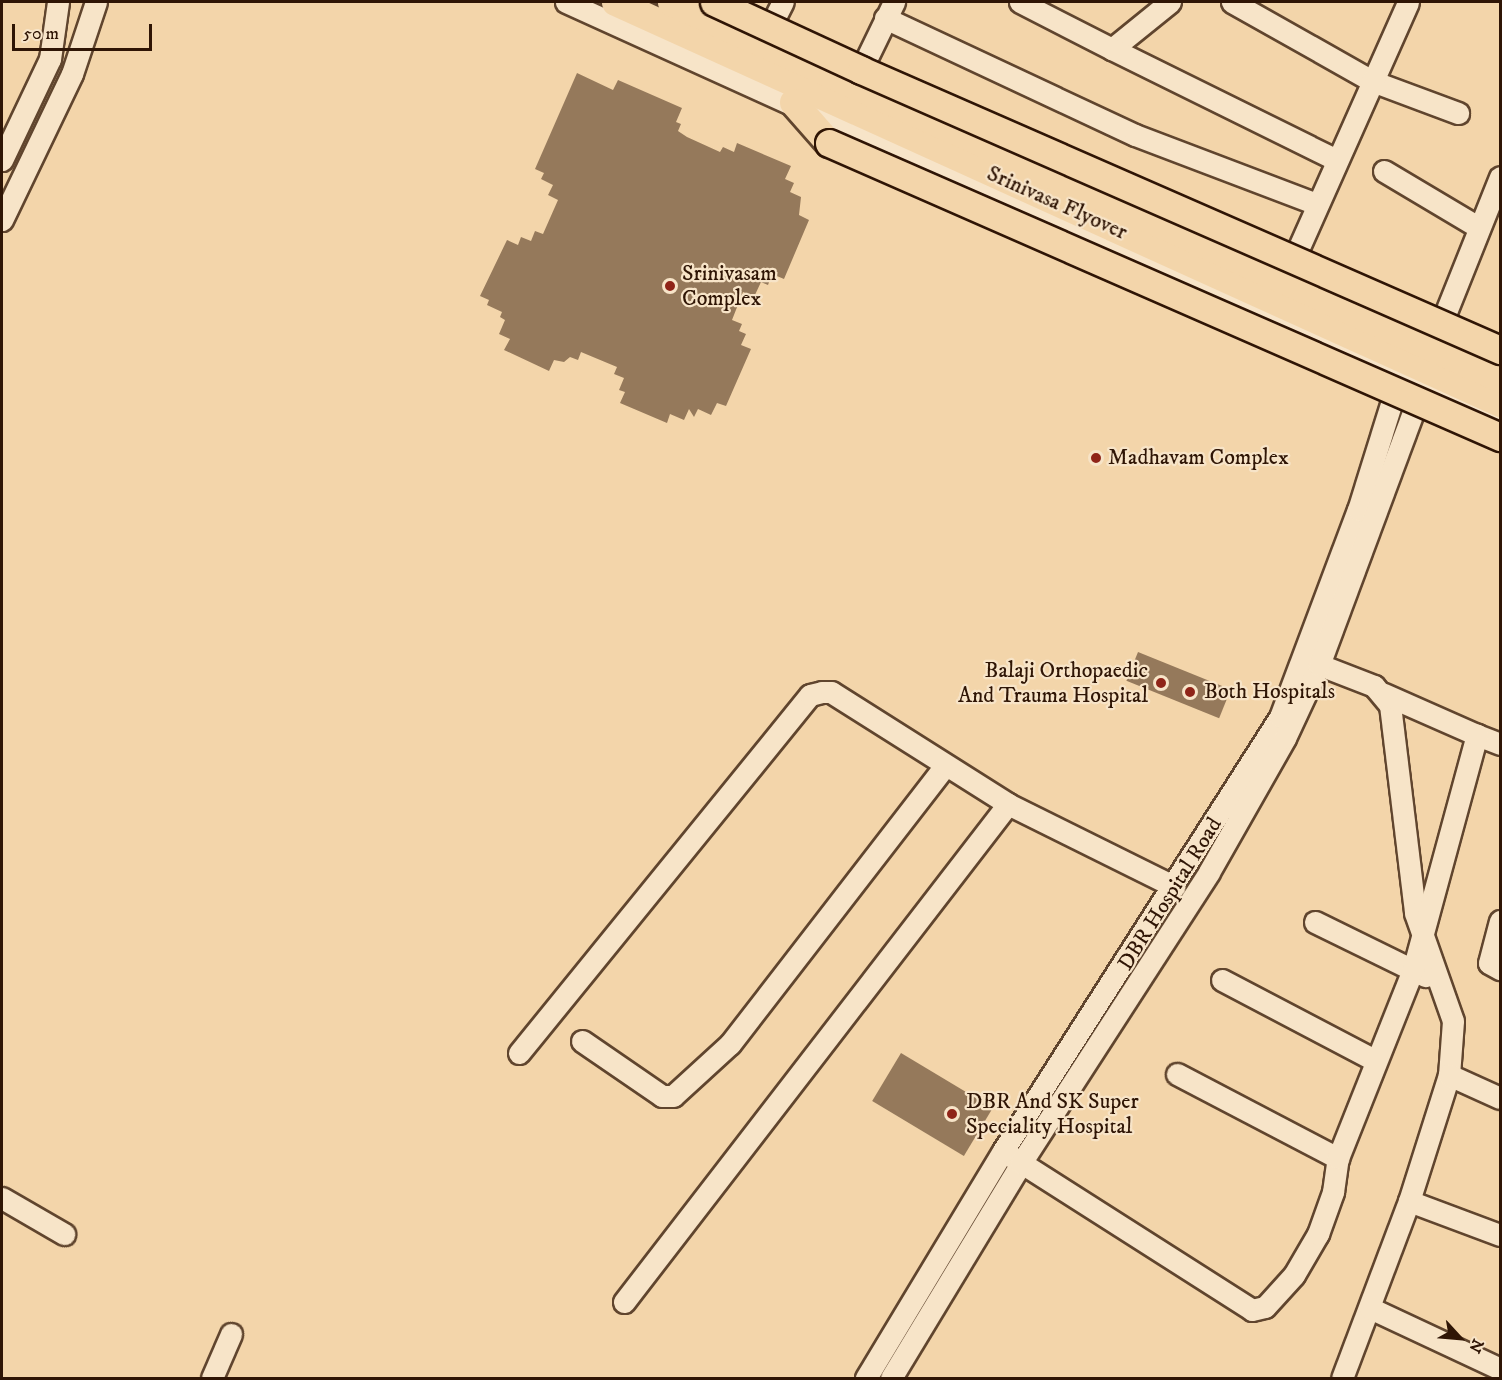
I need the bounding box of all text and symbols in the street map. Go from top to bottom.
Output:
scale bar [15,12,154,50]
text: 50 m [23,23,59,45]
street label: Srinivasa Flyover [983,160,1131,246]
place label: Srinivasam Complex [682,260,777,312]
marker: Srinivasam Complex [663,279,677,293]
place label: Madhavam Complex [1108,445,1289,471]
marker: Madhavam Complex [1089,451,1103,465]
place label: Balaji Orthopaedic And Trauma Hospital [958,657,1148,708]
marker: Balaji Orthopaedic And Trauma Hospital [1152,674,1170,692]
place label: Both Hospitals [1204,679,1335,705]
marker: Both Hospitals [1181,683,1199,701]
street label: DBR Hospital Road [1112,813,1228,975]
place label: DBR And SK Super Speciality Hospital [966,1088,1139,1140]
marker: DBR And SK Super Speciality Hospital [943,1105,961,1123]
north arrow [1430,1308,1490,1368]
text: N [1464,1336,1488,1356]

